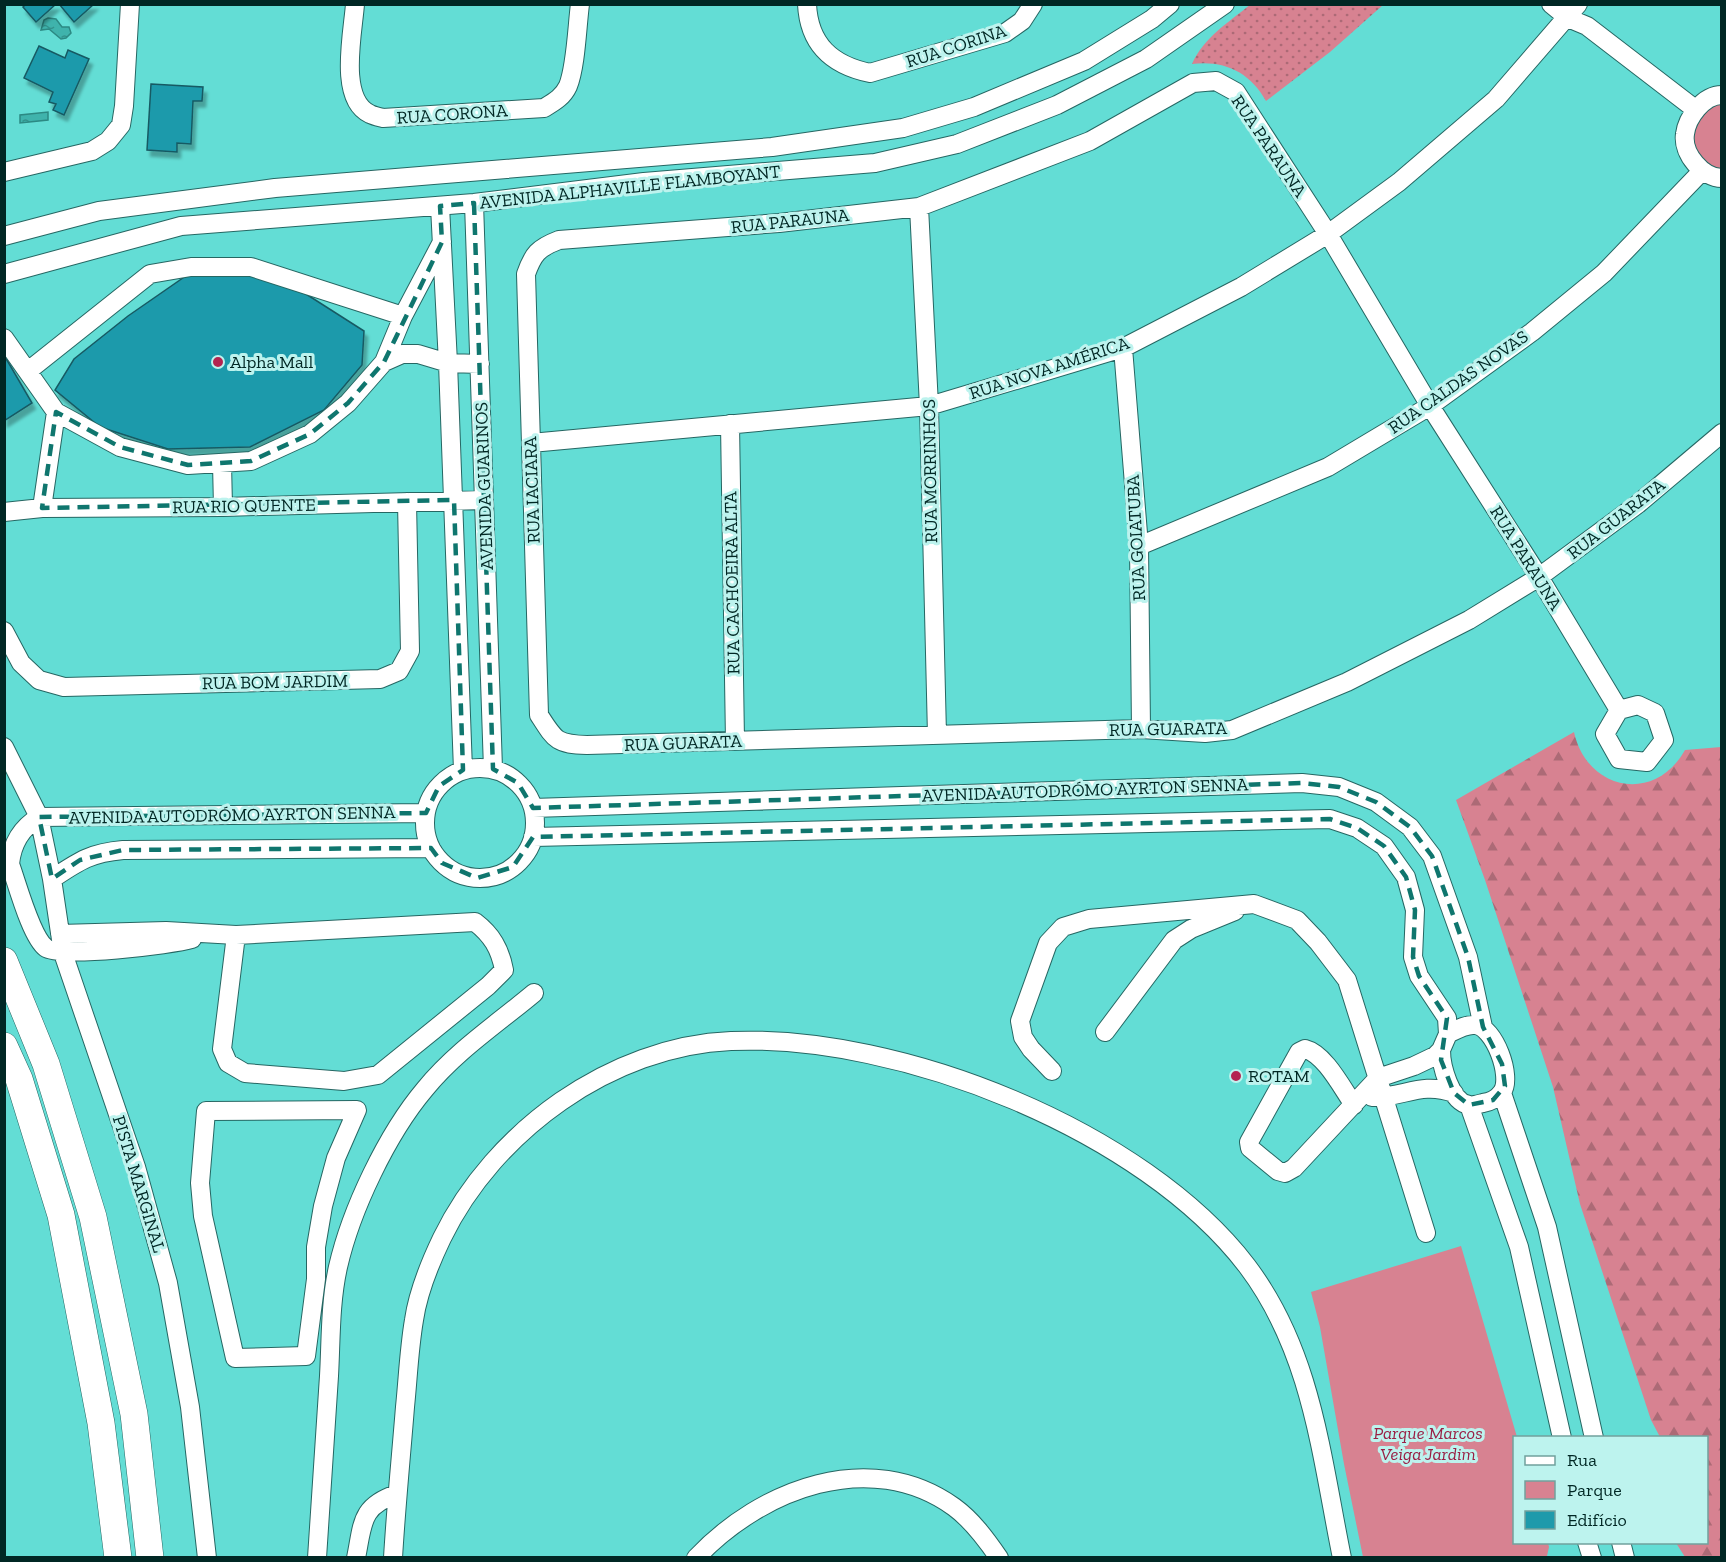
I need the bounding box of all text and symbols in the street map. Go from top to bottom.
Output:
street label: RUA CORINA [903,19,1009,73]
street label: RUA PARAUNA [1227,91,1312,202]
street label: RUA CORONA [396,99,509,129]
street label: AVENIDA ALPHAVILLE FLAMBOYANT [478,160,782,214]
street label: RUA PARAUNA [730,204,851,238]
street label: RUA CALDAS NOVAS [1384,325,1532,439]
street label: RUA NOVA AMÉRICA [966,332,1132,404]
place label: Alpha Mall [230,351,313,373]
marker: Alpha Mall [211,355,225,369]
street label: RUA MORRINHOS [918,399,942,543]
street label: AVENIDA GUARINOS [470,402,498,570]
street label: RUA IACIARA [519,436,545,544]
street label: RUA GOIATUBA [1122,474,1150,602]
street label: RUA GUARATA [1563,474,1670,564]
street label: RUA CACHOEIRA ALTA [719,491,745,675]
street label: RUA RIO QUENTE [172,494,316,518]
street label: RUA PARAUNA [1485,502,1567,614]
street label: RUA BOM JARDIM [202,670,348,694]
street label: RUA GUARATA [1109,717,1228,741]
street label: RUA GUARATA [624,730,743,756]
street label: AVENIDA AUTODRÓMO AYRTON SENNA [921,773,1249,807]
street label: AVENIDA AUTODRÓMO AYRTON SENNA [68,801,396,829]
place label: ROTAM [1248,1065,1310,1087]
marker: ROTAM [1229,1069,1243,1083]
street label: PISTA MARGINAL [108,1113,170,1255]
park label: Parque Marcos Veiga Jardim [1373,1422,1483,1465]
legend [1513,1436,1708,1544]
text: Rua [1567,1449,1597,1471]
text: Parque [1567,1479,1622,1501]
text: Edifício [1567,1509,1627,1531]

